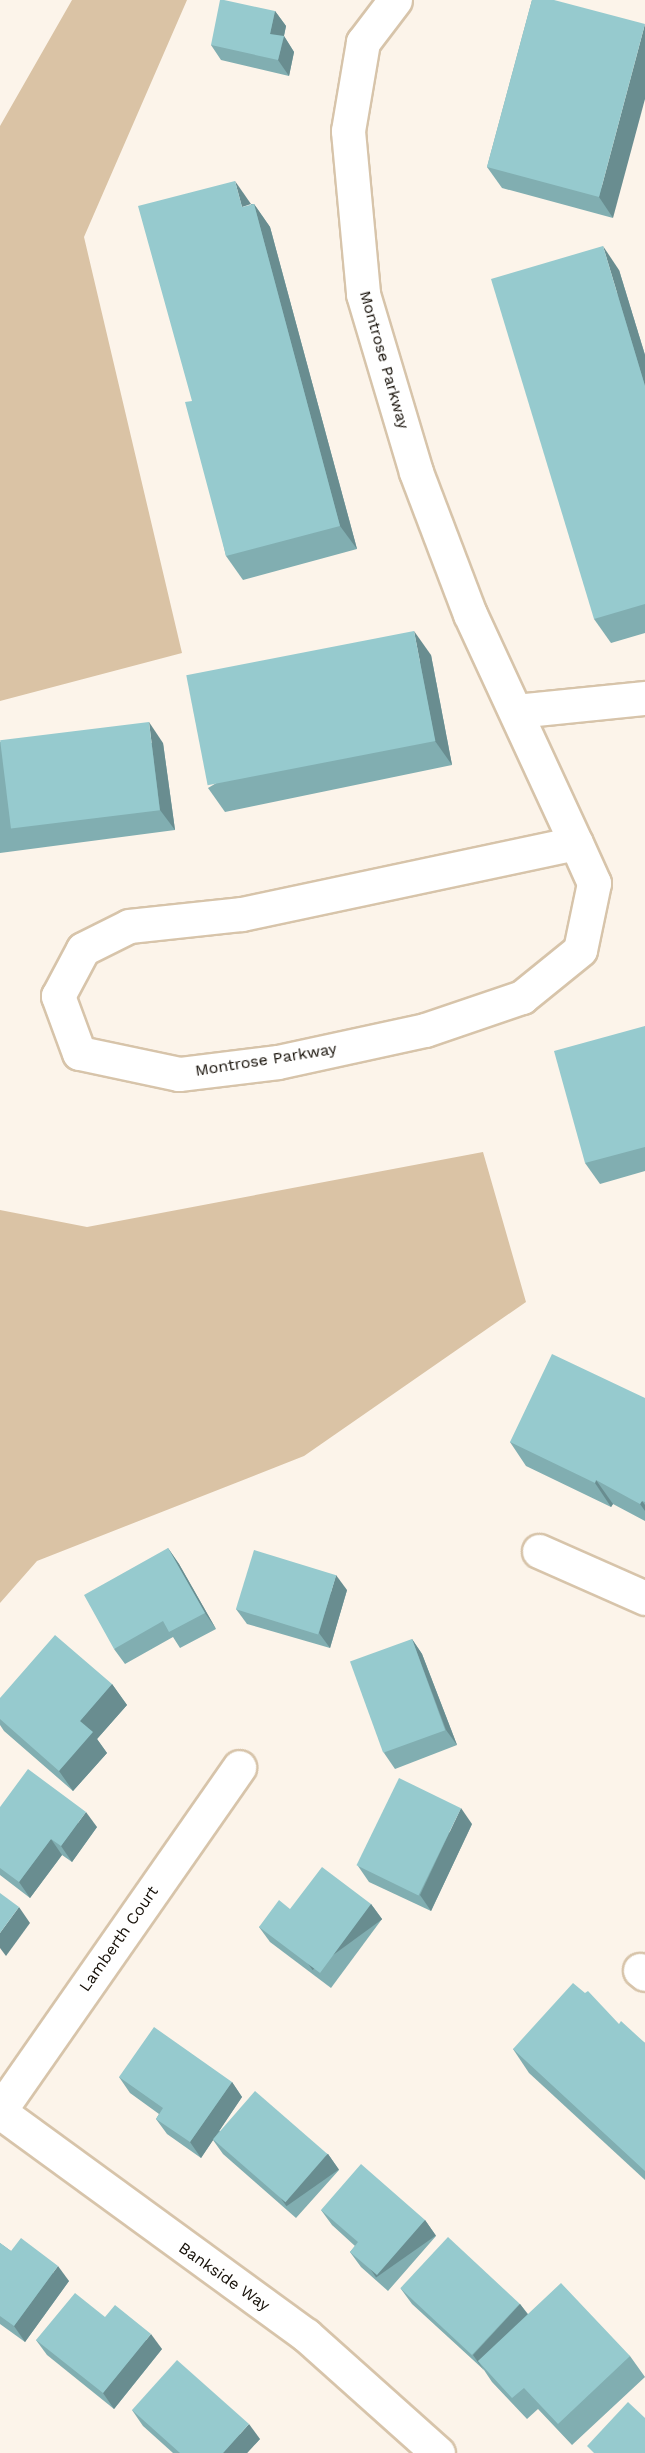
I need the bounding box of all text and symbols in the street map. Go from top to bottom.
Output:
street label: Montrose Parkway [355,289,413,431]
street label: Montrose Parkway [194,1039,338,1081]
street label: Lamberth Court [75,1883,163,1995]
street label: Bankside Way [175,2238,273,2316]

